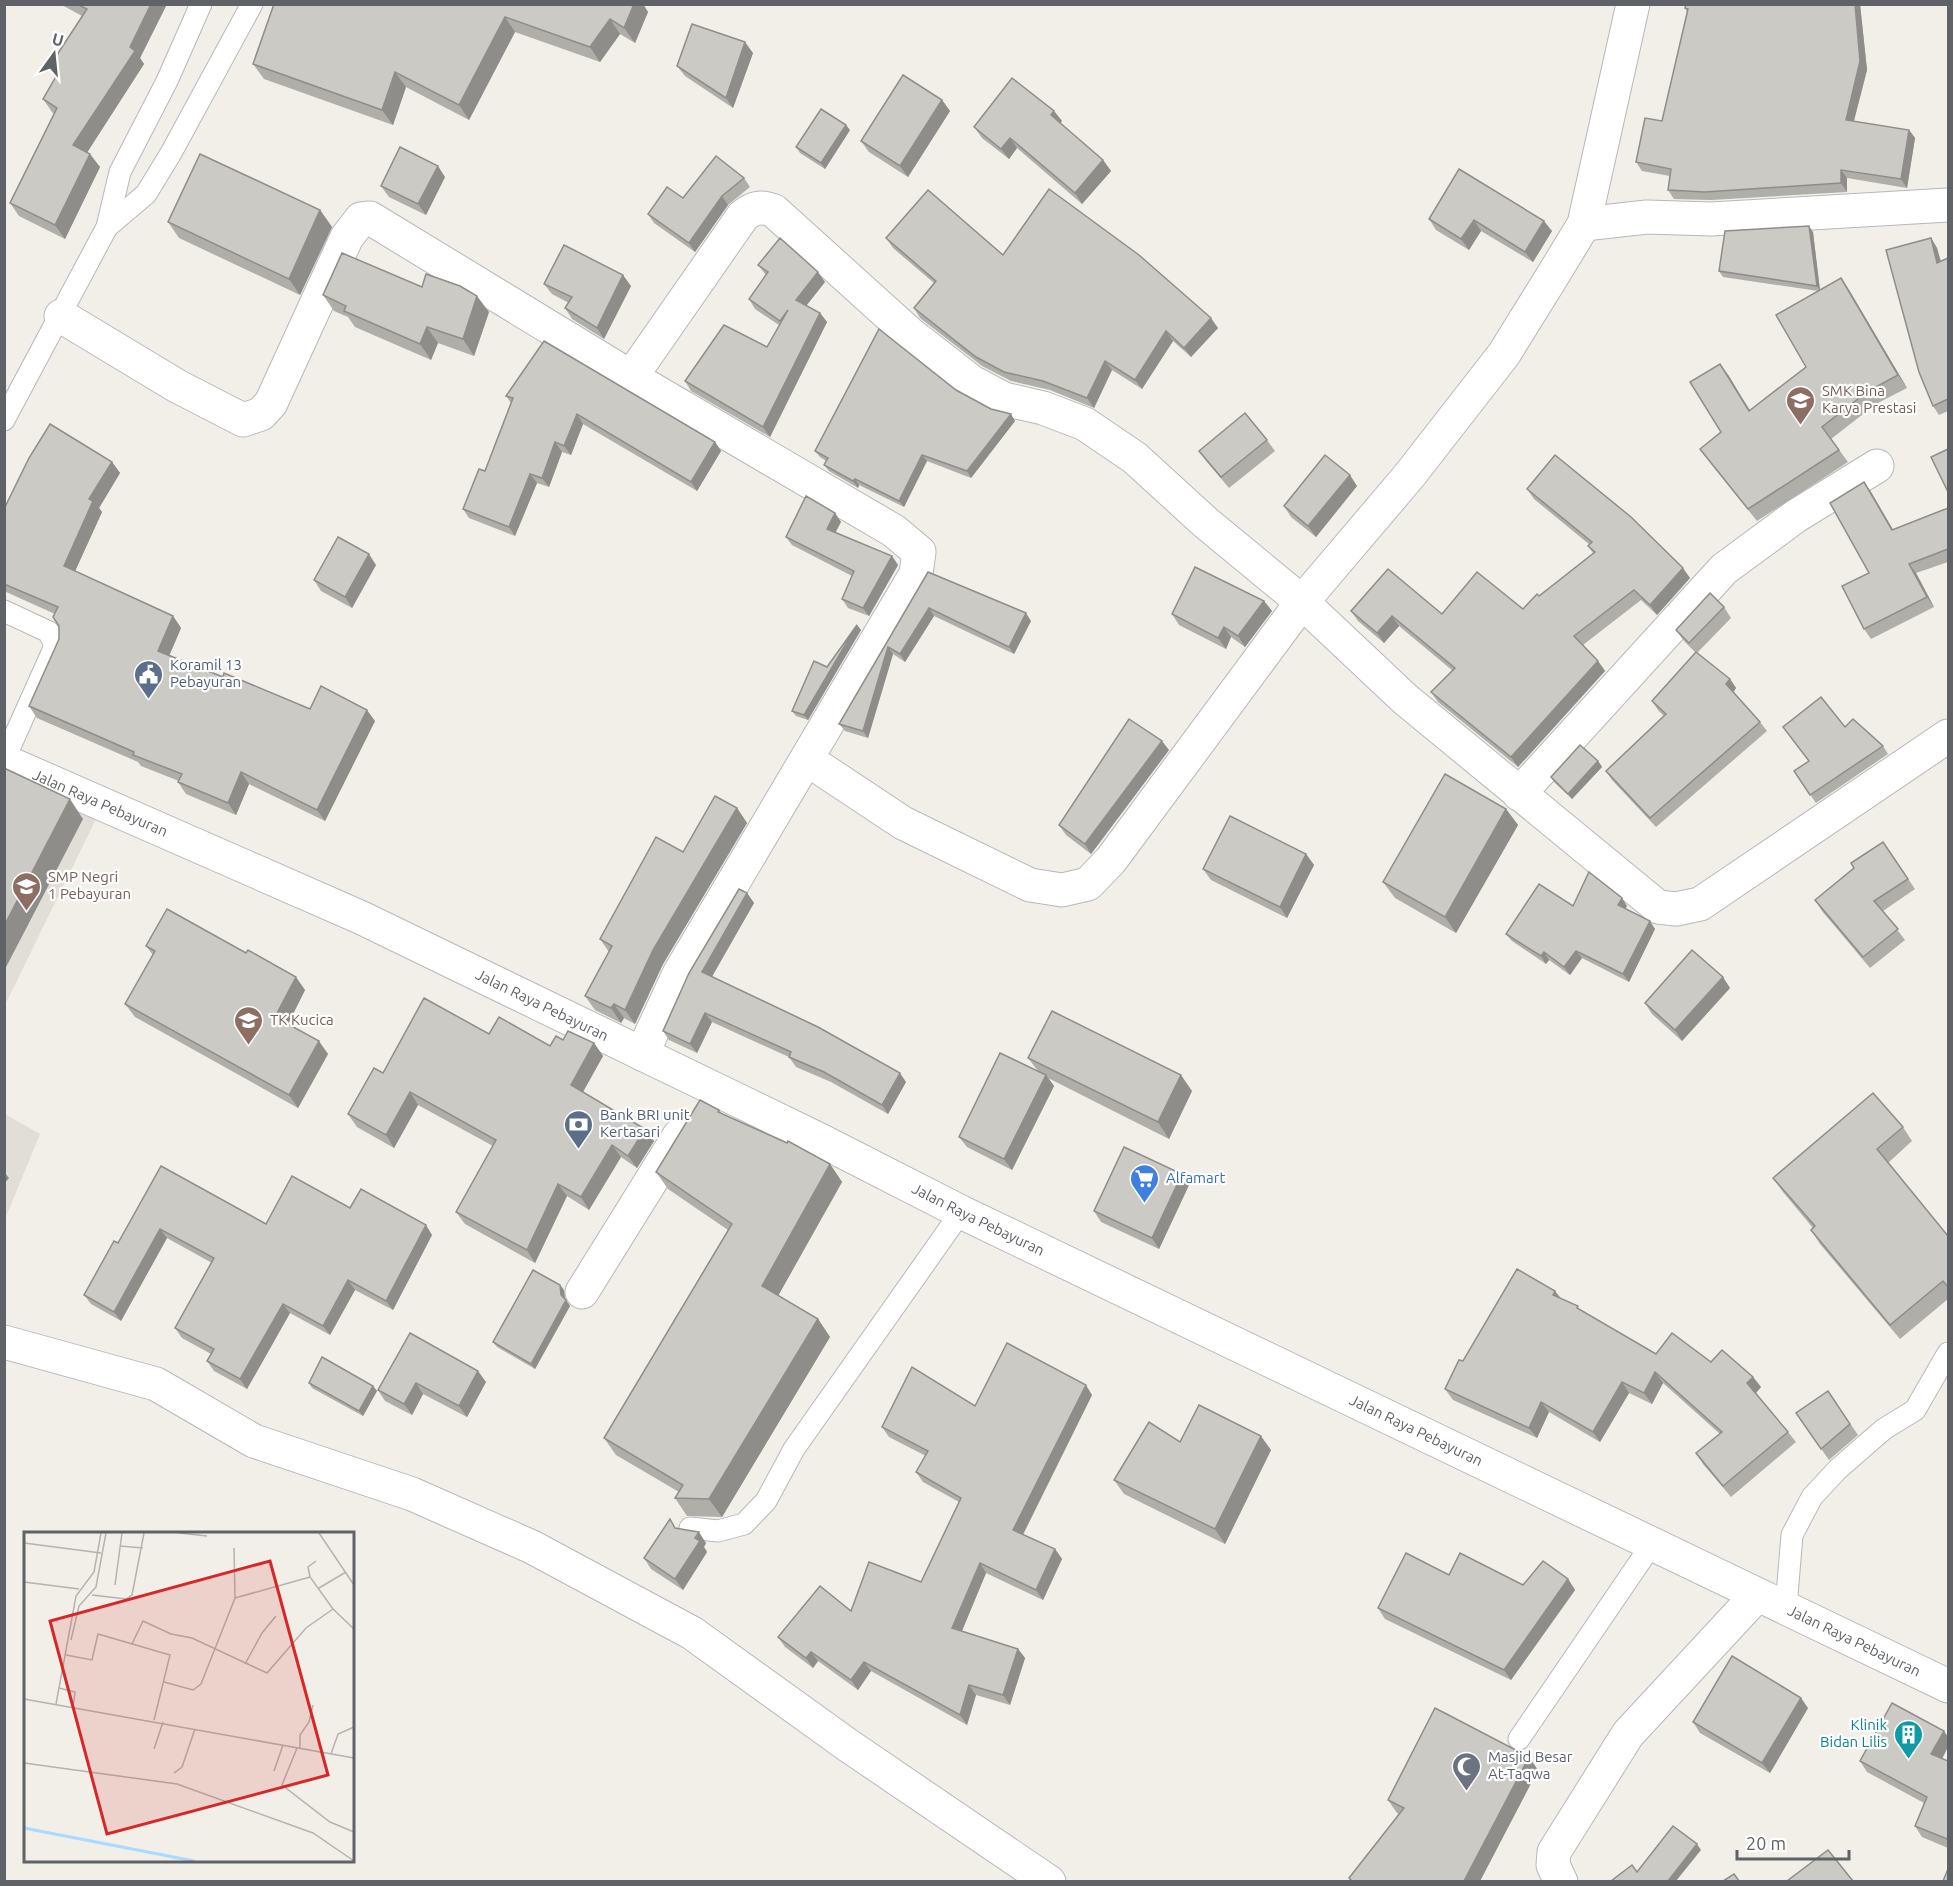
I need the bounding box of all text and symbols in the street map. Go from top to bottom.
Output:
north arrow [24,24,84,84]
text: U [50,29,66,50]
place label: SMK Bina Karya Prestasi [1822,382,1916,416]
school or university icon: SMK Bina Karya Prestasi [1785,384,1817,426]
place label: Koramil 13 Pebayuran [170,656,242,690]
public building icon: Koramil 13 Pebayuran [133,658,165,700]
street label: Jalan Raya Pebayuran [30,766,170,840]
place label: SMP Negri 1 Pebayuran [48,868,131,902]
school or university icon: SMP Negri 1 Pebayuran [11,870,43,912]
street label: Jalan Raya Pebayuran [473,965,611,1044]
school or university icon: TK Kucica [233,1004,265,1046]
place label: TK Kucica [270,1011,334,1028]
place label: Bank BRI unit Kertasari [600,1106,690,1140]
bank icon: Bank BRI unit Kertasari [563,1108,595,1150]
supermarket icon: Alfamart [1129,1162,1161,1204]
place label: Alfamart [1166,1169,1225,1186]
street label: Jalan Raya Pebayuran [909,1179,1047,1259]
street label: Jalan Raya Pebayuran [1347,1391,1485,1469]
inset map [24,1532,354,1862]
street label: Jalan Raya Pebayuran [1785,1601,1924,1680]
place label: Klinik Bidan Lilis [1820,1716,1887,1750]
building icon: Klinik Bidan Lilis [1892,1718,1924,1760]
place label: Masjid Besar At-Taqwa [1488,1748,1573,1782]
mosque icon: Masjid Besar At-Taqwa [1451,1750,1483,1792]
scale bar [1737,1823,1850,1861]
text: 20 m [1746,1833,1786,1853]

